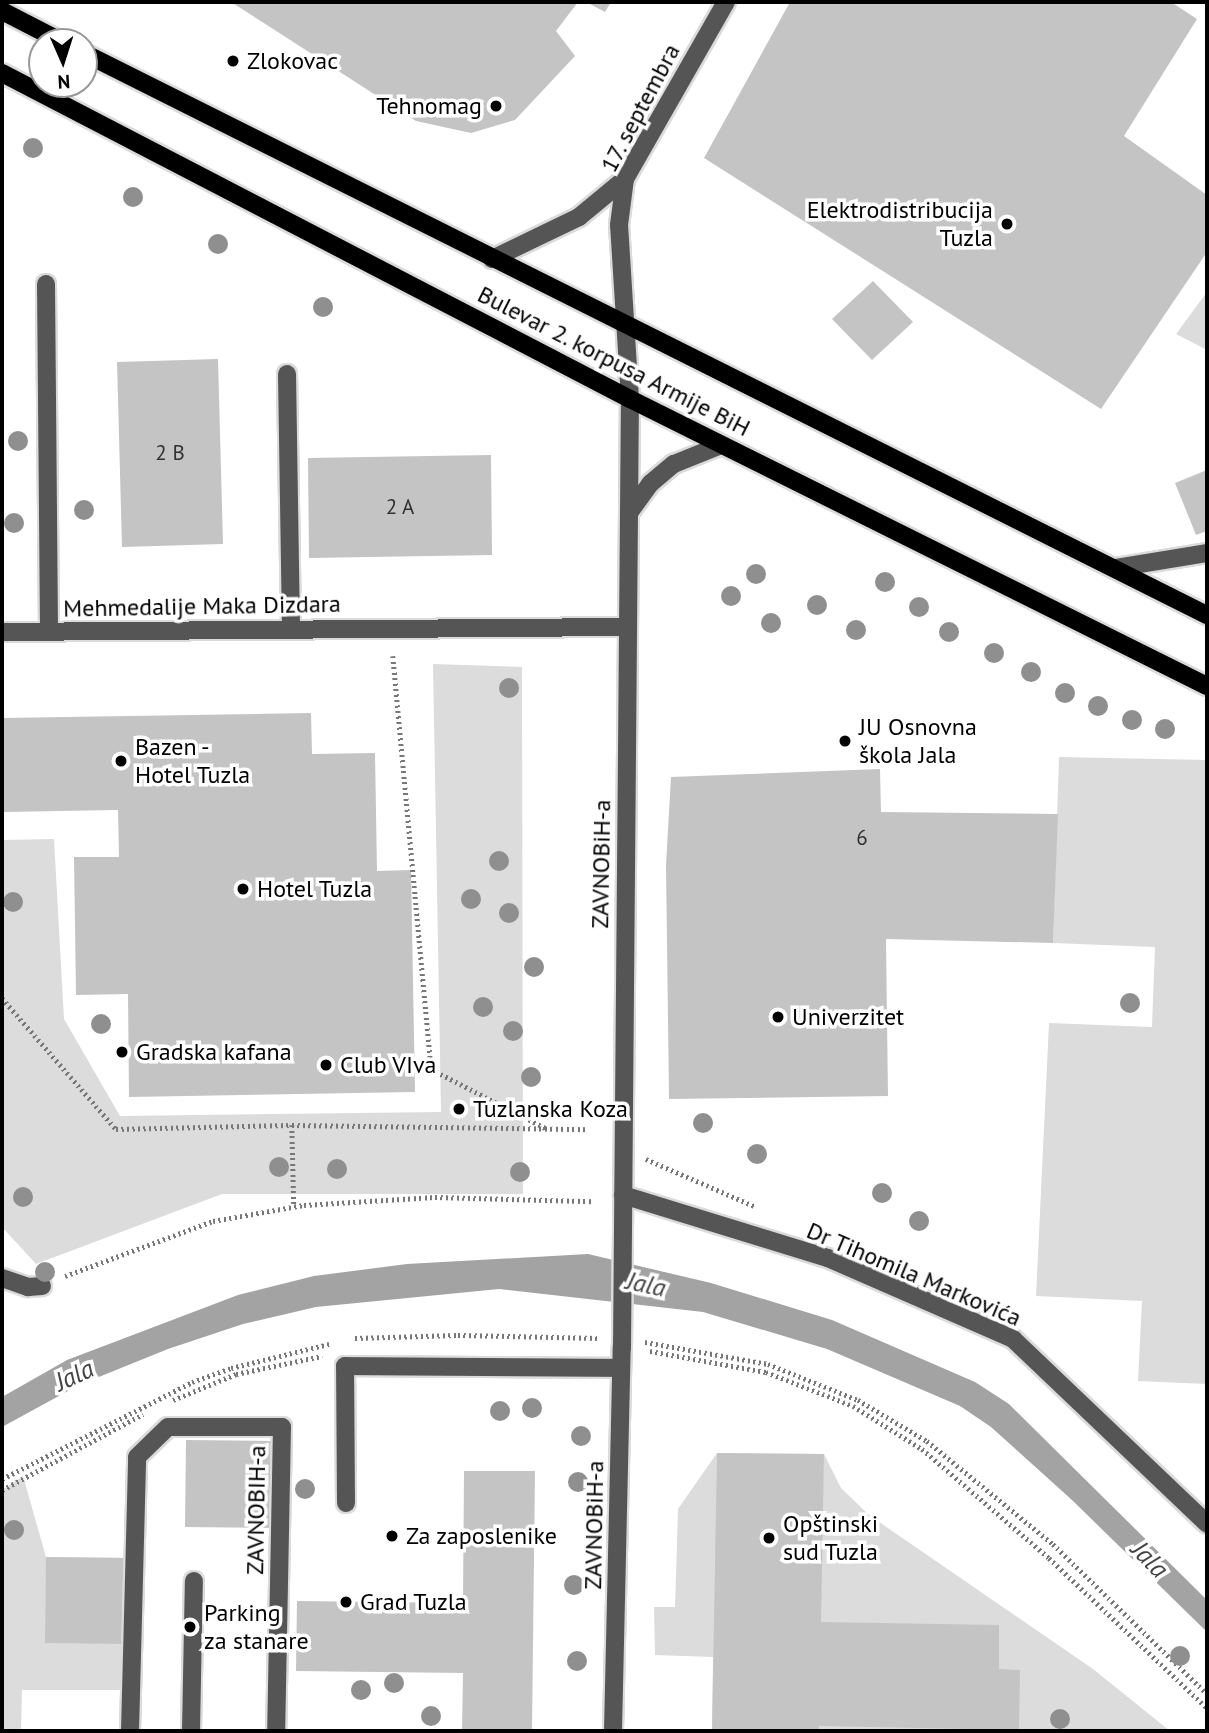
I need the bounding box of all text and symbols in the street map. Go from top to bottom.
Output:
north arrow [28,28,98,98]
street label: 17. septembra [594,38,686,178]
place label: Zlokovac [247,47,338,75]
marker: Zlokovac [225,53,241,69]
text: N [57,70,71,94]
place label: Tehnomag [376,92,482,120]
marker: Tehnomag [488,98,504,114]
place label: Elektrodistribucija Tuzla [807,196,993,252]
marker: Elektrodistribucija Tuzla [999,216,1015,232]
street label: Bulevar 2. korpusa Armije BiH [472,279,756,443]
house number: 2 B [155,440,185,466]
house number: 2 A [385,494,415,520]
street label: Mehmedalije Maka Dizdara [63,589,341,623]
place label: JU Osnovna škola Jala [859,713,977,769]
place label: Bazen - Hotel Tuzla [135,733,251,789]
marker: JU Osnovna škola Jala [837,733,853,749]
marker: Bazen - Hotel Tuzla [113,753,129,769]
street label: ZAVNOBiH-a [585,799,617,929]
house number: 6 [856,825,868,851]
place label: Hotel Tuzla [257,875,373,903]
marker: Hotel Tuzla [235,881,251,897]
place label: Univerzitet [792,1003,904,1031]
marker: Univerzitet [770,1009,786,1025]
place label: Gradska kafana [136,1038,292,1066]
marker: Gradska kafana [114,1044,130,1060]
place label: Club VIva [340,1051,437,1079]
marker: Club VIva [318,1057,334,1073]
place label: Tuzlanska Koza [473,1095,628,1123]
marker: Tuzlanska Koza [451,1101,467,1117]
street label: Dr Tihomila Markovića [802,1216,1026,1332]
water label: Jala [623,1265,669,1303]
water label: Jala [49,1352,99,1398]
street label: ZAVNOBIH-a [240,1445,272,1575]
street label: ZAVNOBiH-a [578,1460,610,1590]
place label: Opštinski sud Tuzla [783,1510,879,1566]
place label: Za zaposlenike [406,1522,558,1550]
marker: Za zaposlenike [384,1528,400,1544]
marker: Opštinski sud Tuzla [761,1530,777,1546]
water label: Jala [1125,1534,1175,1584]
place label: Grad Tuzla [360,1588,467,1616]
marker: Grad Tuzla [338,1594,354,1610]
place label: Parking za stanare [204,1599,309,1655]
marker: Parking za stanare [182,1619,198,1635]

